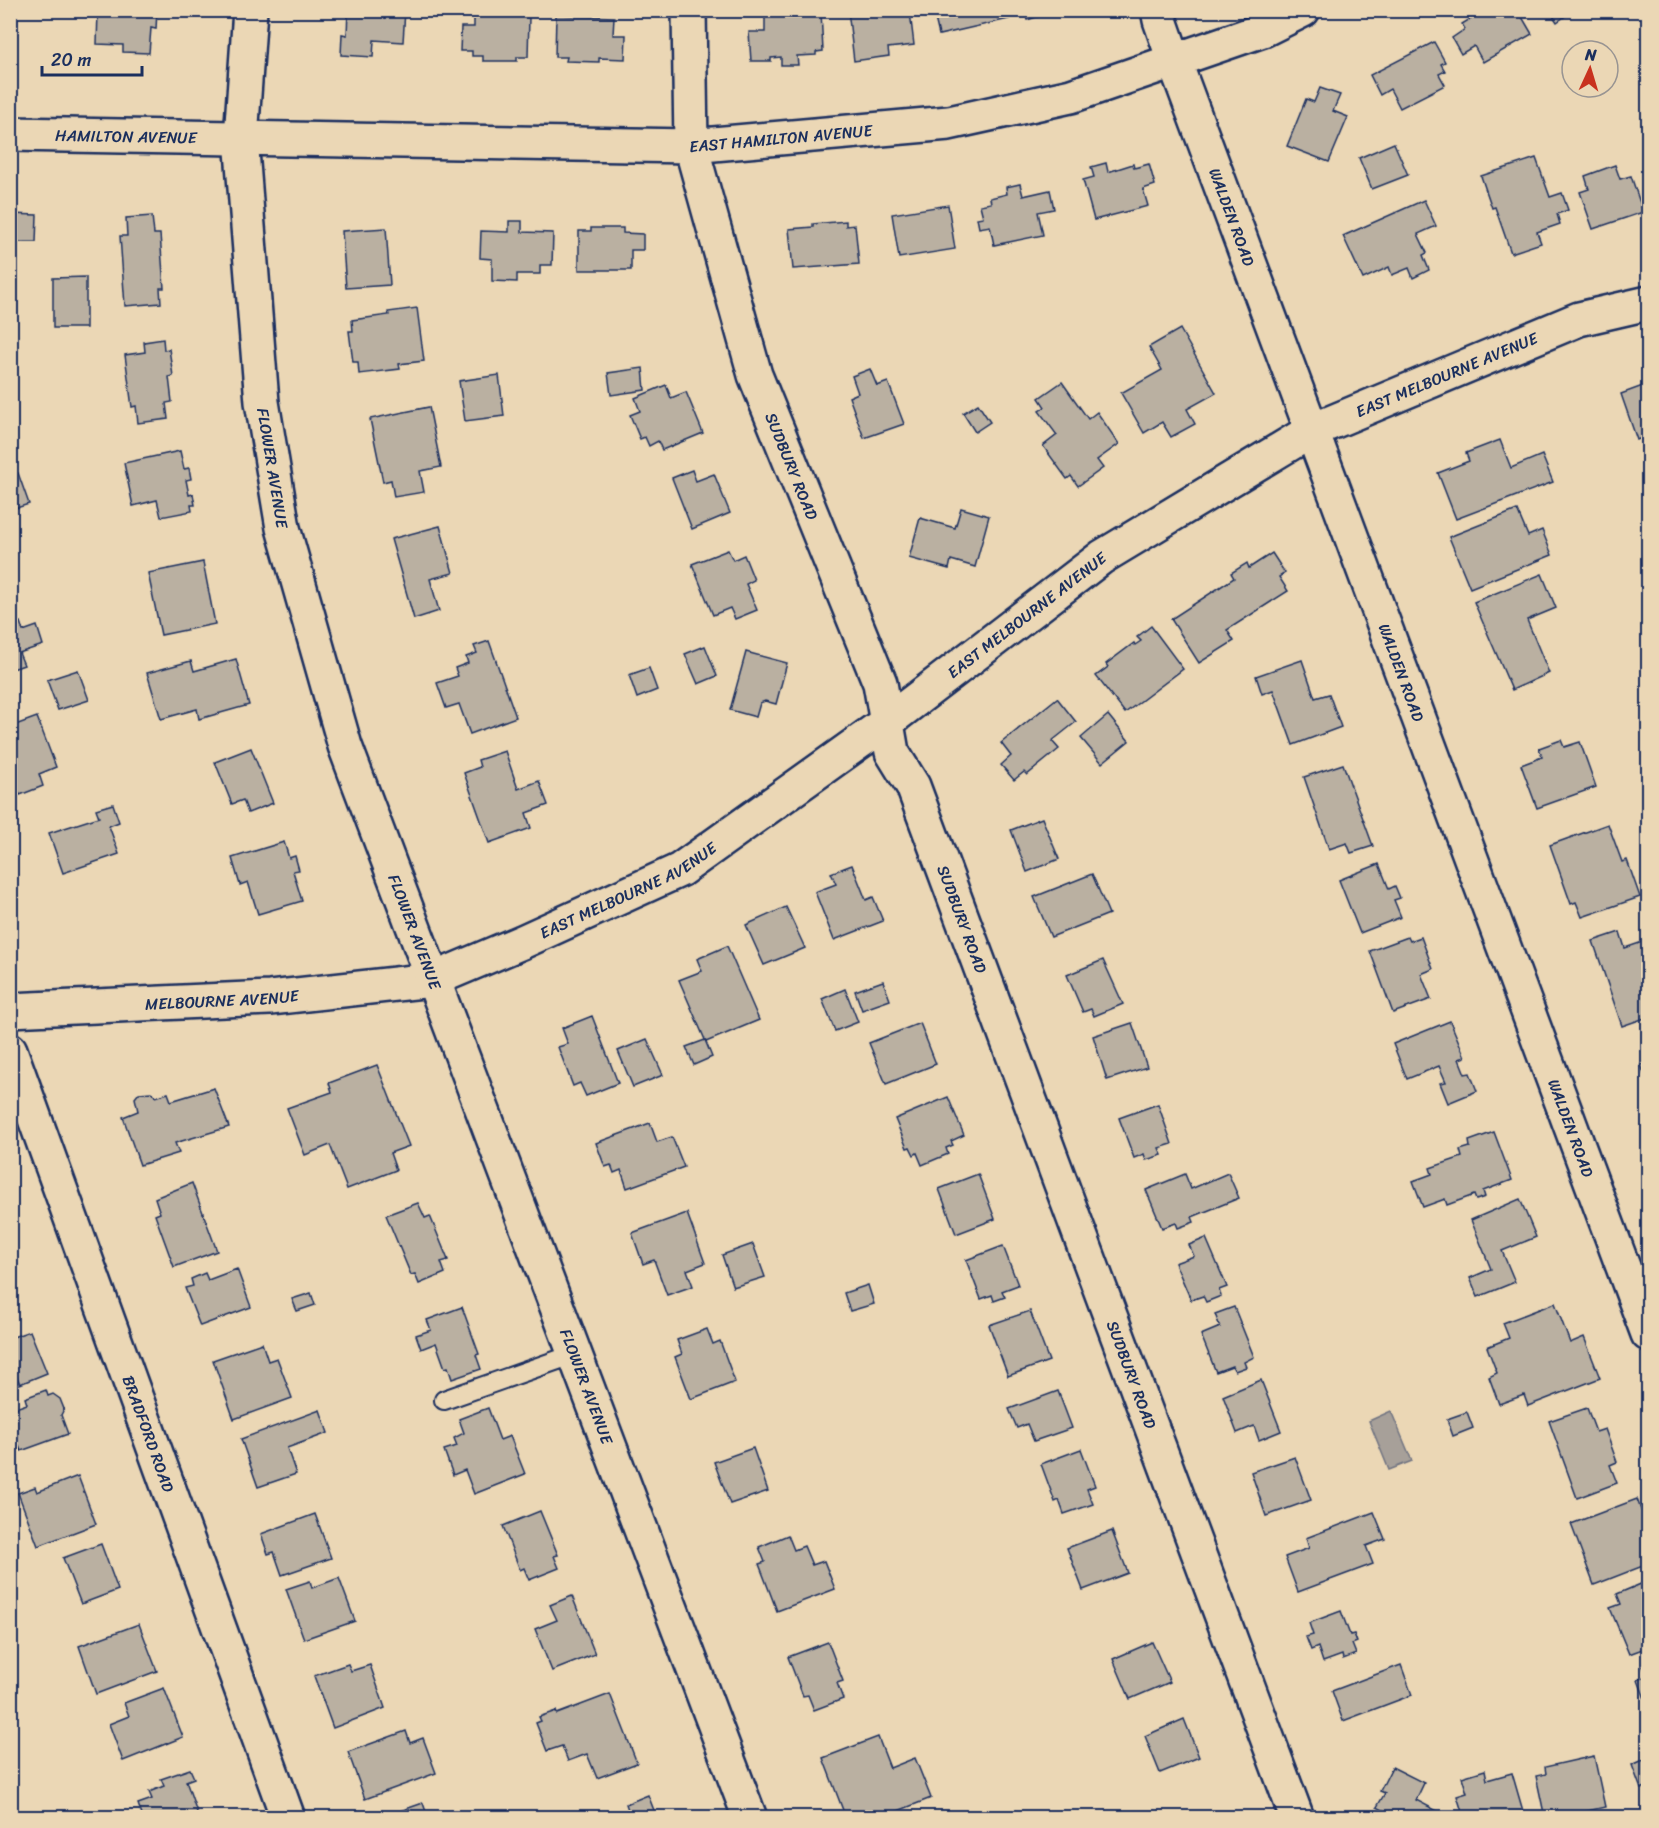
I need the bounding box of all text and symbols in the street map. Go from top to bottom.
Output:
scale bar [42,39,142,77]
north arrow [1560,39,1620,99]
text: N [1583,40,1598,69]
text: 20 m [51,44,91,76]
street label: EAST HAMILTON AVENUE [688,116,874,161]
street label: HAMILTON AVENUE [55,121,198,152]
street label: WALDEN ROAD [1200,164,1264,271]
street label: EAST MELBOURNE AVENUE [1351,323,1543,426]
street label: FLOWER AVENUE [248,406,297,531]
street label: SUDBURY ROAD [757,408,826,525]
street label: EAST MELBOURNE AVENUE [941,544,1114,686]
street label: WALDEN ROAD [1370,619,1433,726]
street label: EAST MELBOURNE AVENUE [535,834,724,947]
street label: SUDBURY ROAD [929,861,996,978]
street label: FLOWER AVENUE [380,870,450,995]
street label: MELBOURNE AVENUE [144,981,301,1019]
street label: WALDEN ROAD [1539,1075,1603,1182]
street label: SUDBURY ROAD [1098,1316,1165,1433]
street label: FLOWER AVENUE [551,1325,622,1449]
street label: BRADFORD ROAD [114,1371,183,1497]

